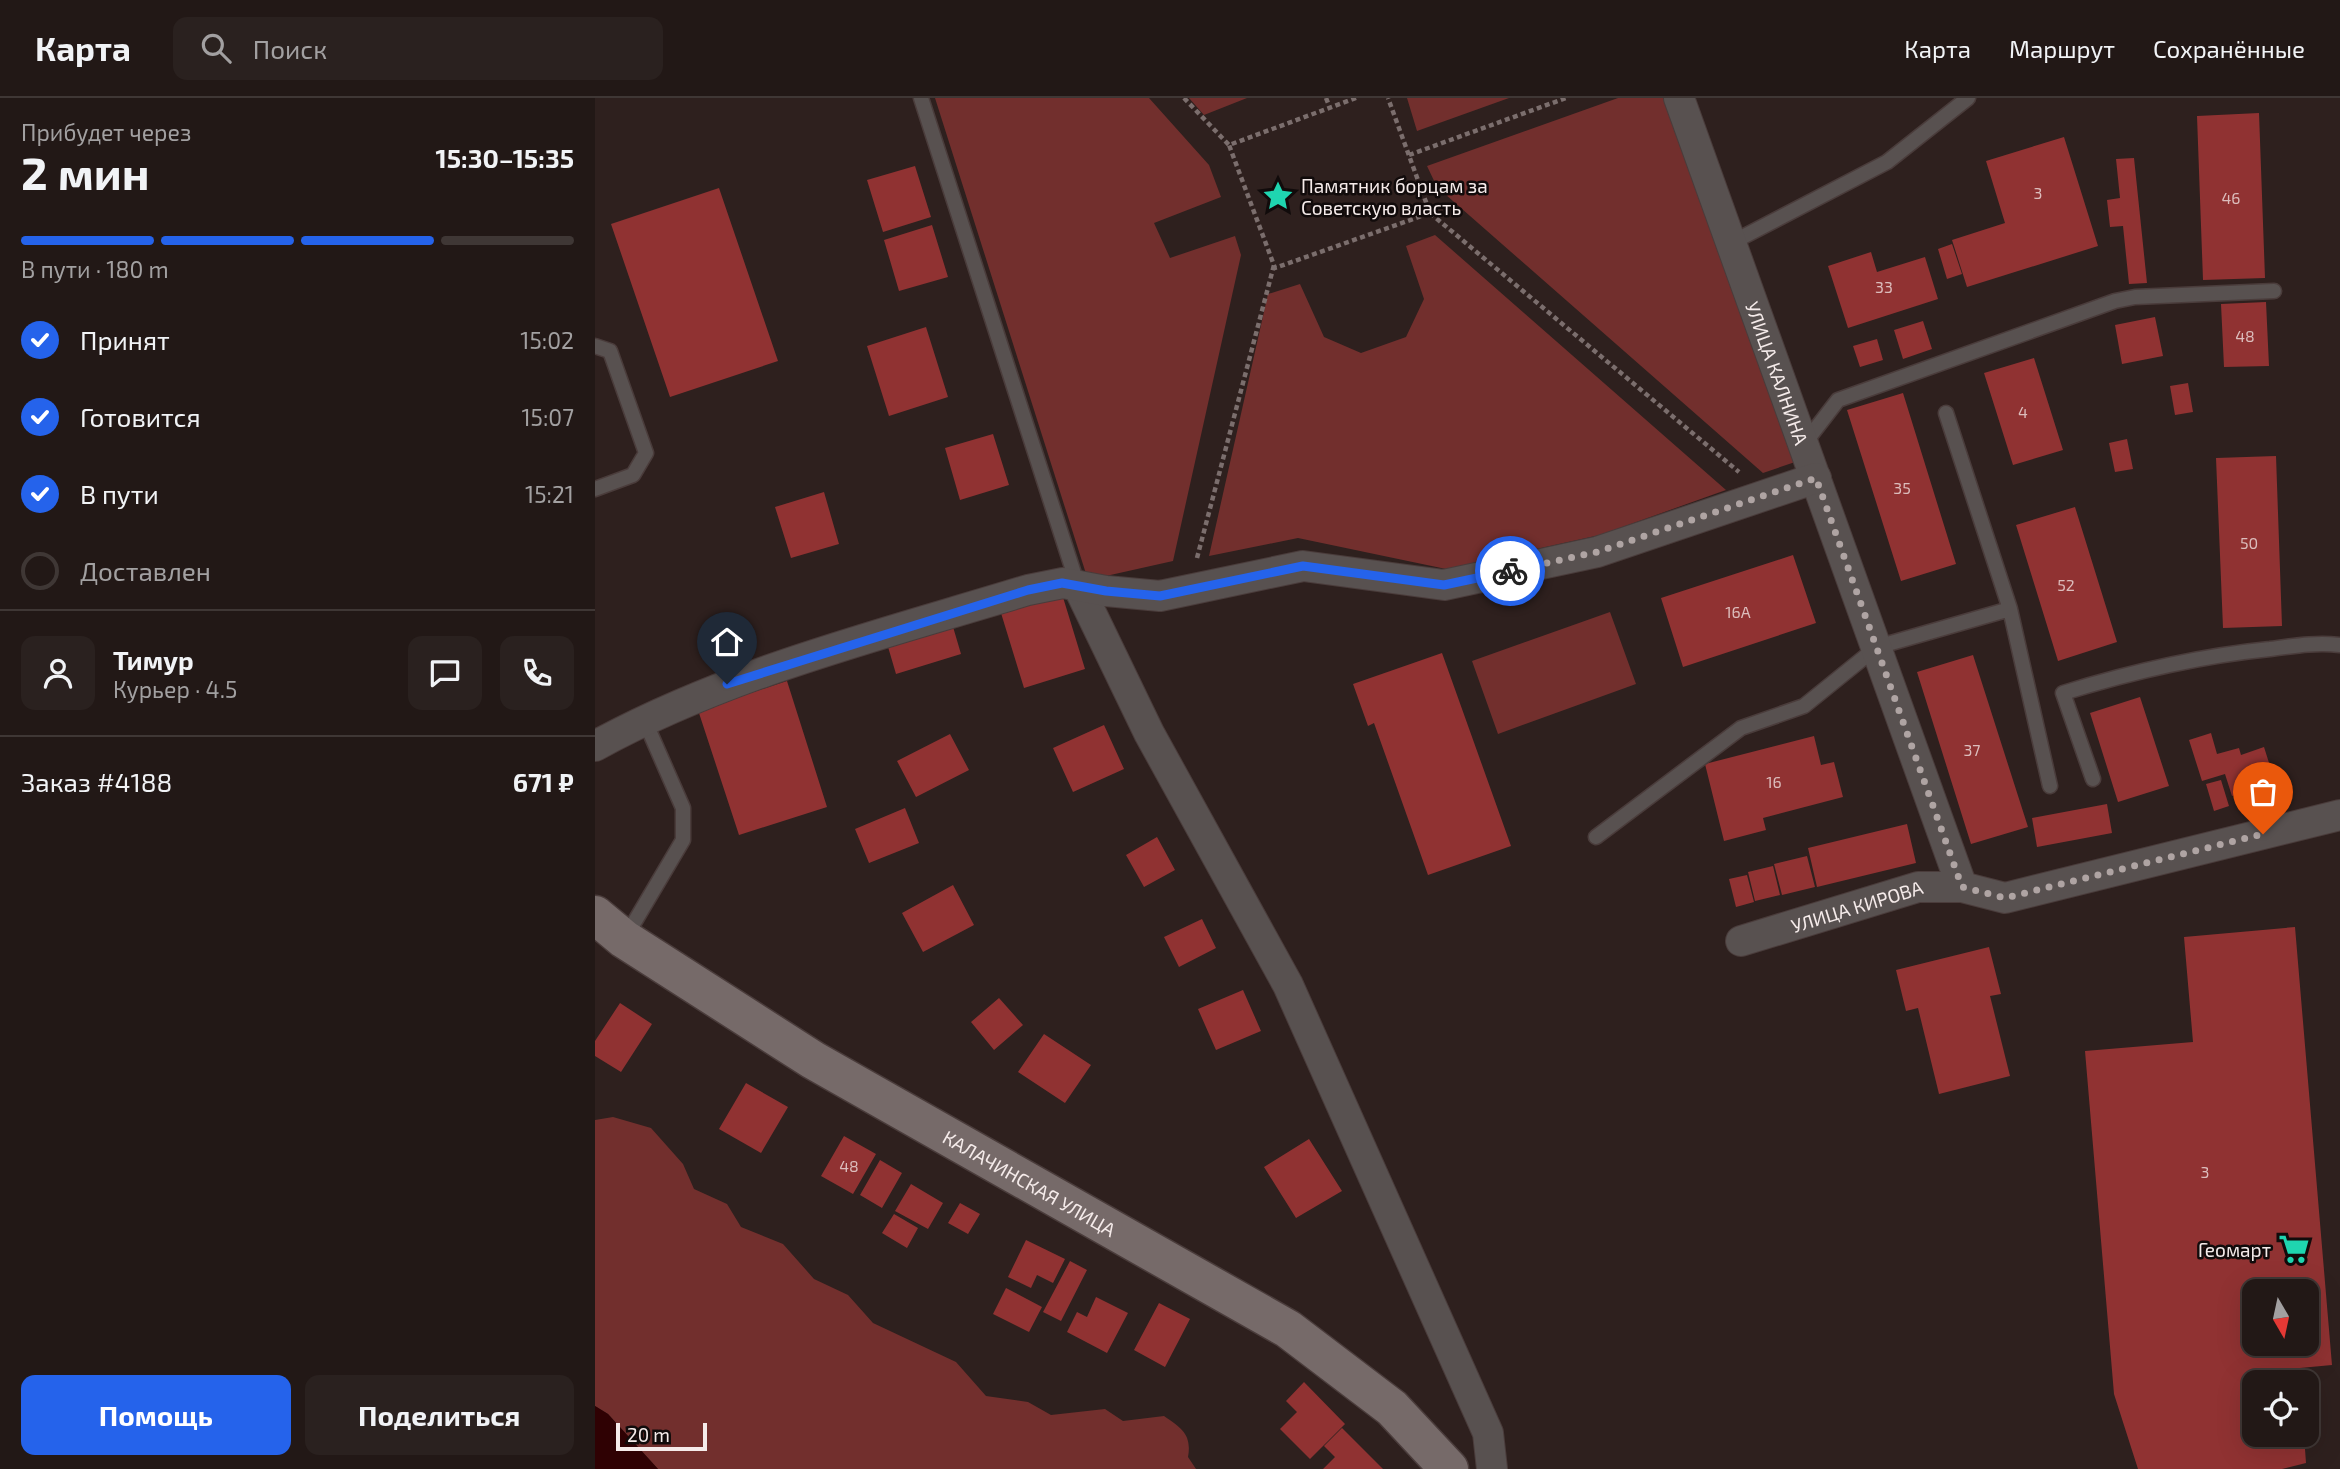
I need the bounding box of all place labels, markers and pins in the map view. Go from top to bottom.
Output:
place label: Памятник борцам за Советскую власть [1301,174,1488,220]
place icon: Памятник борцам за Советскую власть [1261,179,1295,213]
pin [697,612,757,684]
pin [2233,762,2293,834]
supermarket icon: Геомарт [2277,1232,2311,1266]
place label: Геомарт [2198,1238,2271,1261]

